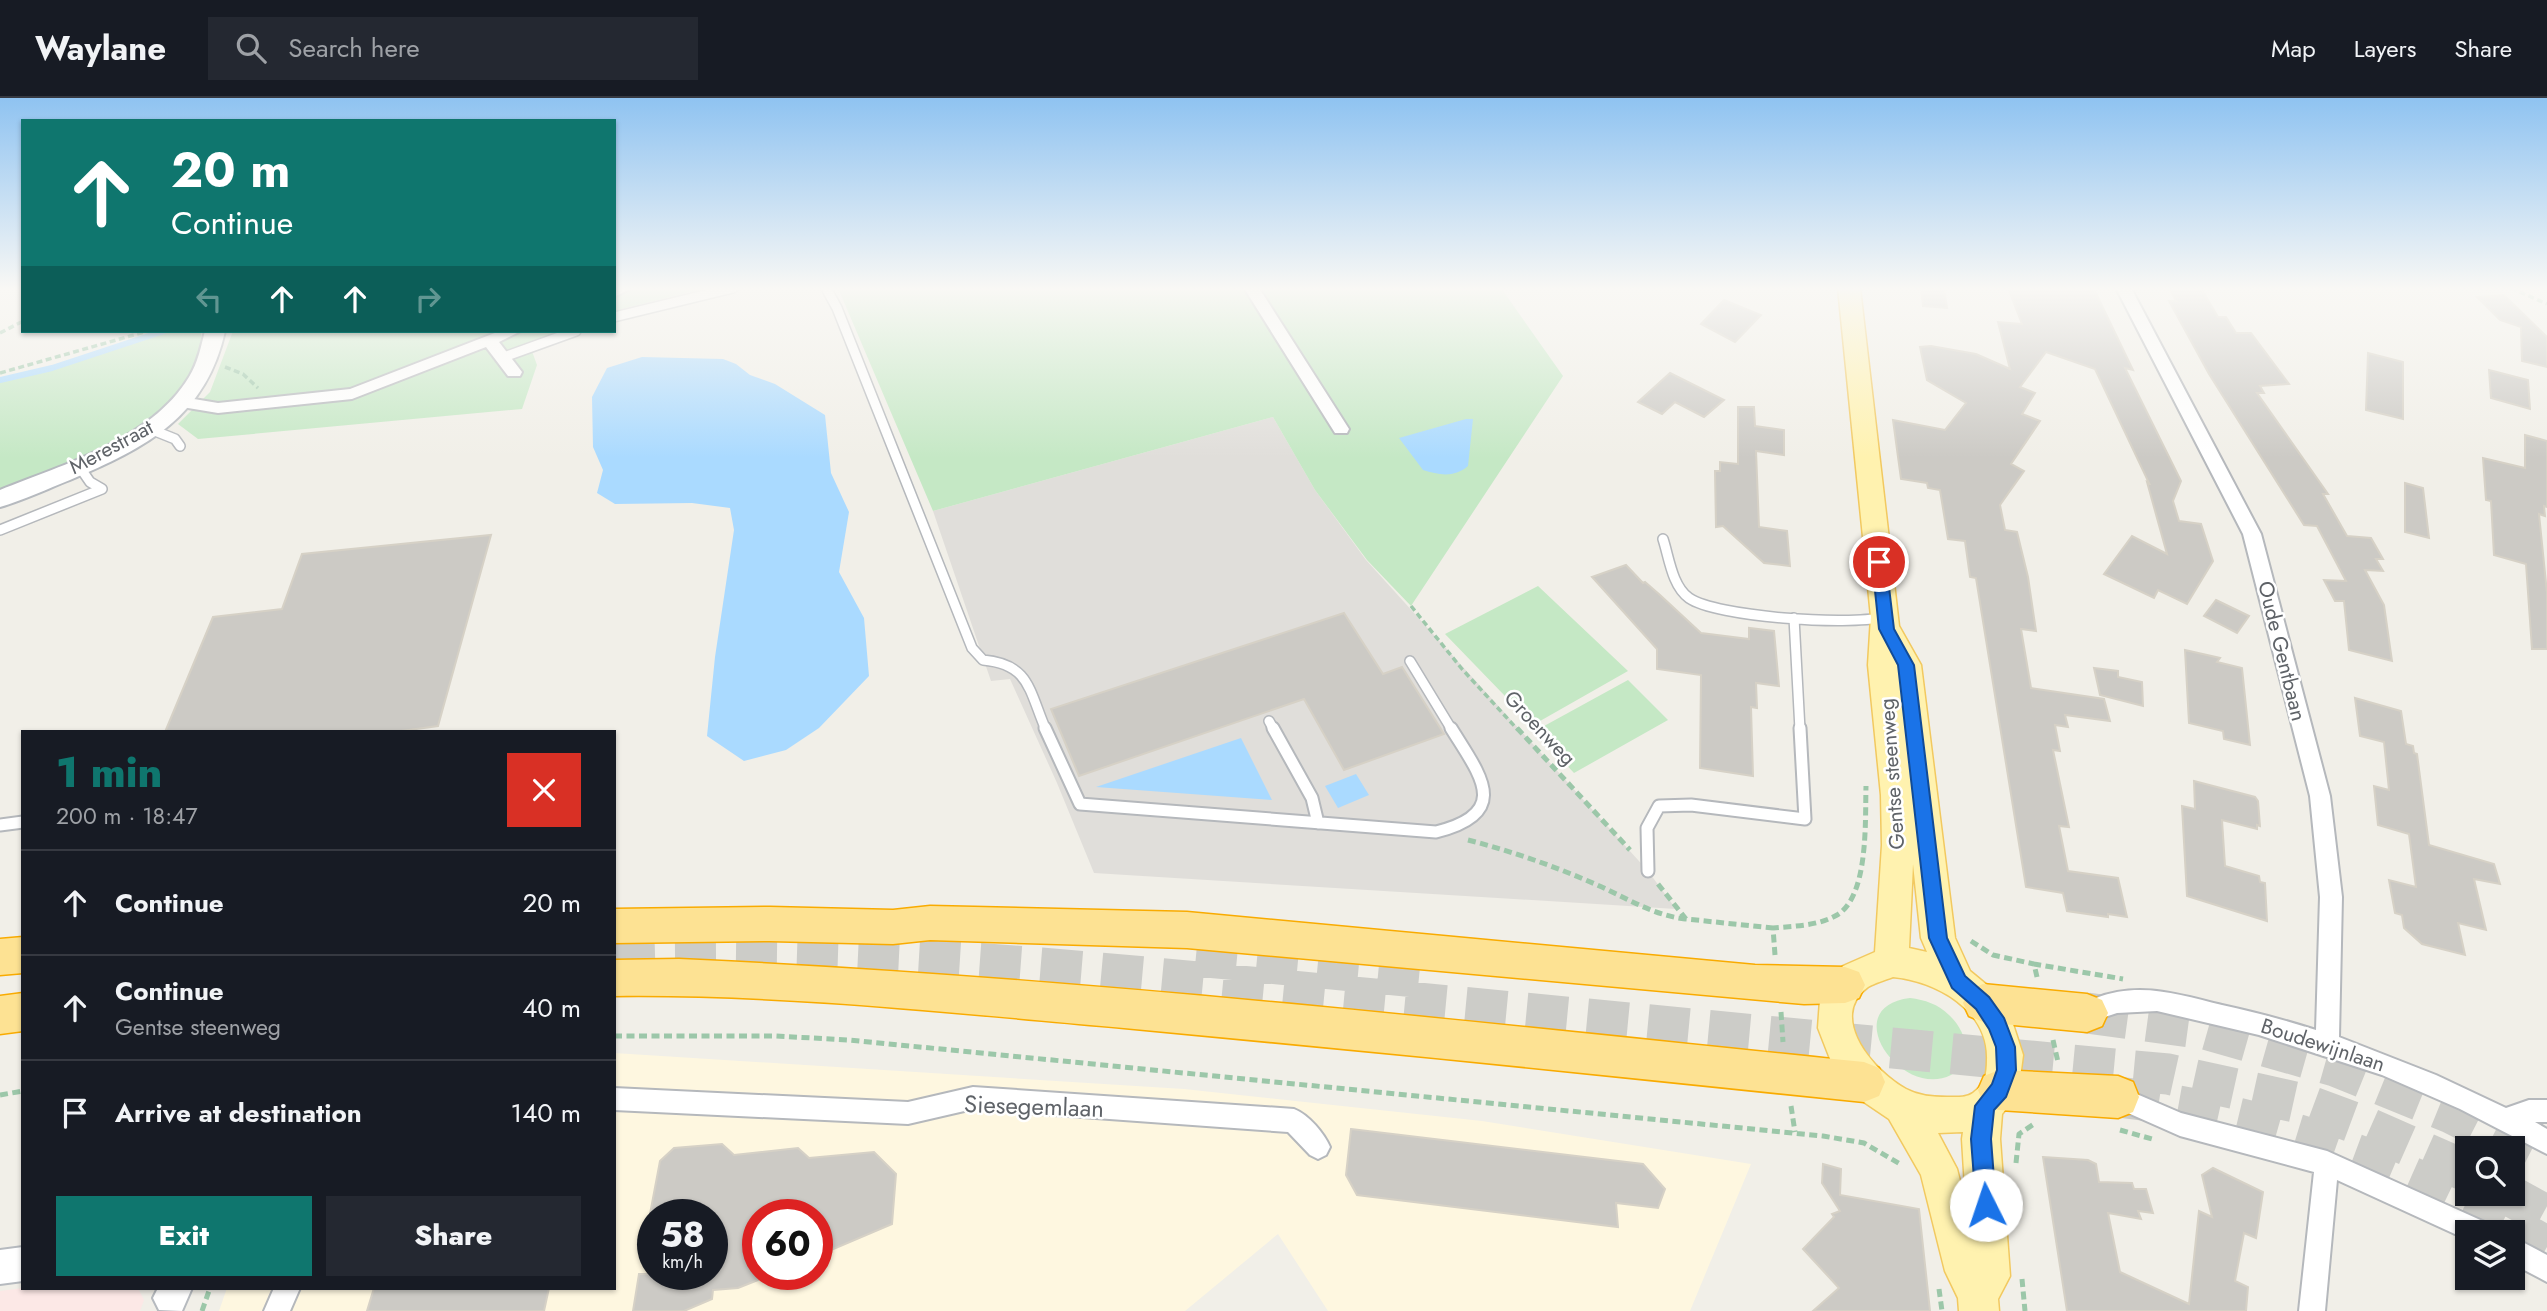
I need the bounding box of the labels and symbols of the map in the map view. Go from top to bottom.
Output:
street label: Merestraat [64,412,158,482]
pin [1849,532,1909,592]
street label: Oude Gentbaan [2250,578,2314,724]
street label: Groenweg [1497,684,1583,772]
street label: Gentse steenweg [1872,697,1912,851]
street label: Boudewijnlaan [2257,1011,2389,1079]
street label: Siesegemlaan [964,1086,1104,1126]
position arrow [1949,1168,2023,1242]
speed limit sign: 60 [742,1199,833,1290]

